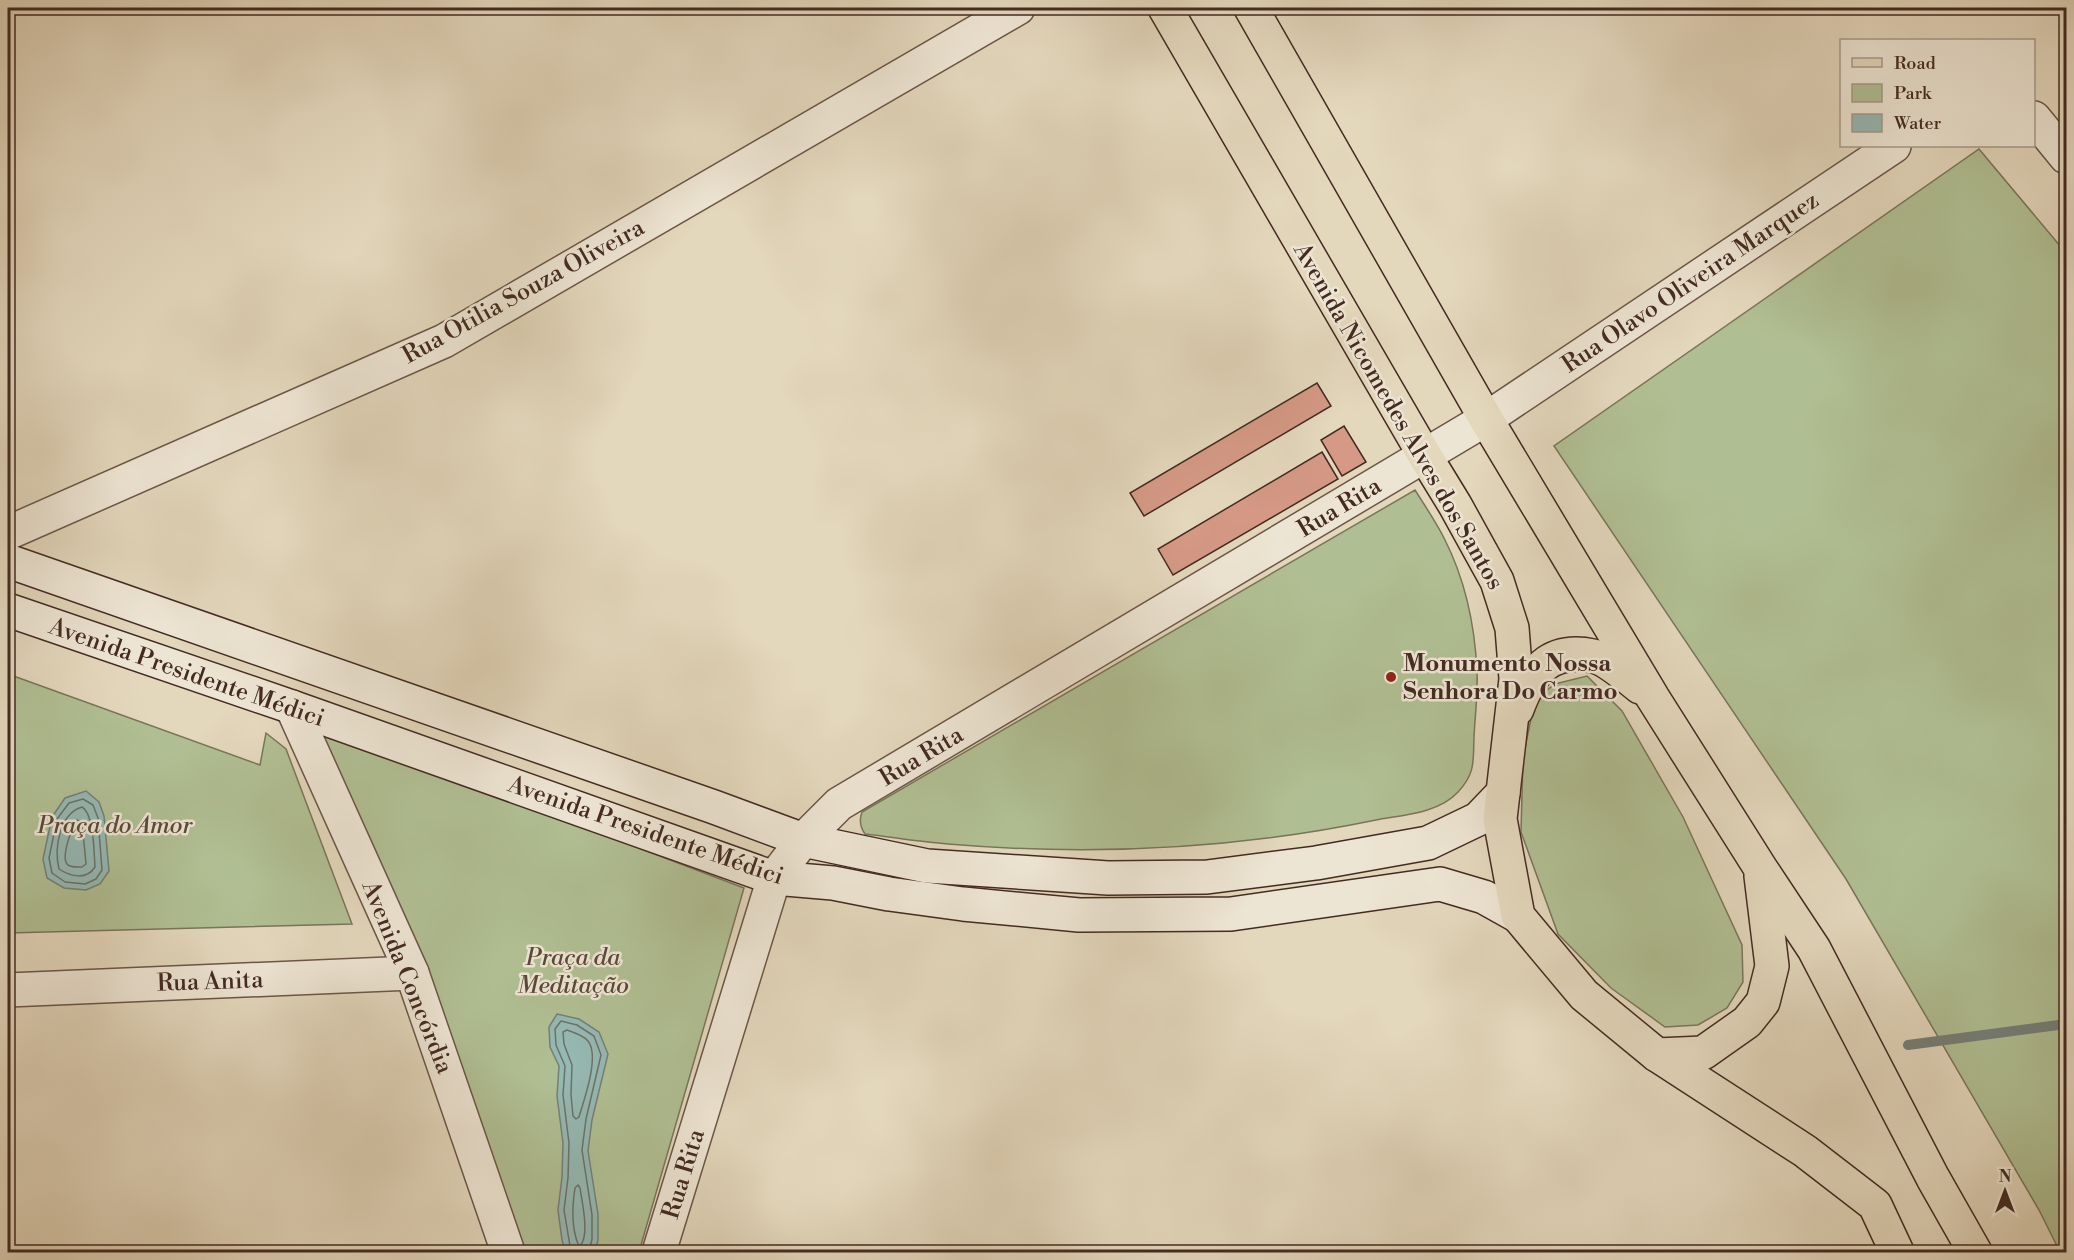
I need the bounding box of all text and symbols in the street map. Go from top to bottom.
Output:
legend [1840,39,2035,147]
text: Road [1894,52,1937,75]
text: Park [1894,82,1933,105]
text: Water [1893,112,1942,135]
street label: Rua Olavo Oliveira Marquez [1556,186,1825,380]
street label: Rua Otilia Souza Oliveira [397,212,650,371]
street label: Avenida Nicomedes Alves dos Santos [1286,237,1510,595]
street label: Rua Rita [1292,471,1388,545]
street label: Avenida Presidente Médici [44,611,328,734]
place label: Monumento Nossa Senhora Do Carmo [1403,649,1618,707]
marker: Monumento Nossa Senhora Do Carmo [1384,670,1398,684]
street label: Rua Rita [874,720,970,794]
street label: Avenida Presidente Médici [503,769,787,892]
park label: Praça do Amor [36,811,193,841]
street label: Avenida Concórdia [354,875,460,1079]
park label: Praça da Meditação [517,943,629,1001]
street label: Rua Anita [156,965,265,999]
street label: Rua Rita [656,1125,712,1223]
north arrow [1975,1161,2035,1221]
text: N [1999,1167,2012,1187]

